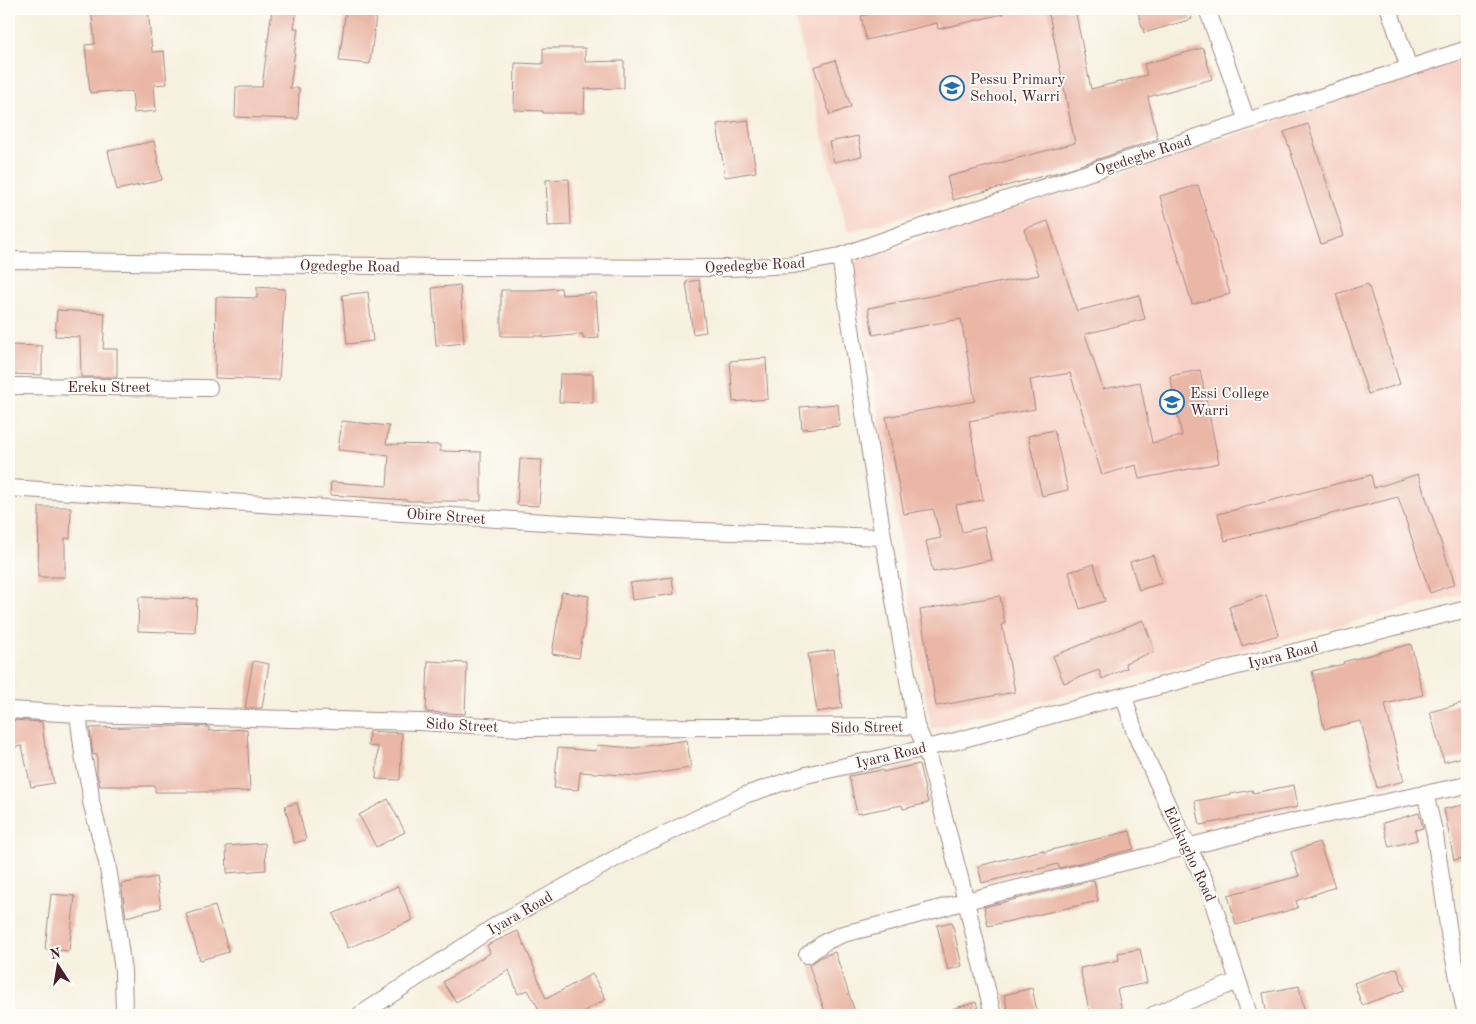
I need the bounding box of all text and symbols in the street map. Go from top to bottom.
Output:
place label: Pessu Primary School, Warri [970,73,1065,105]
school or university icon: Pessu Primary School, Warri [939,75,965,101]
street label: Ogedegbe Road [1093,134,1194,179]
street label: Ogedegbe Road [704,256,806,277]
street label: Ogedegbe Road [300,259,401,276]
street label: Ereku Street [67,381,151,396]
place label: Essi College Warri [1190,387,1269,419]
school or university icon: Essi College Warri [1159,389,1185,415]
street label: Obire Street [406,507,486,528]
street label: Iyara Road [1247,640,1320,672]
street label: Sido Street [425,717,499,736]
street label: Sido Street [831,720,903,737]
street label: Iyara Road [855,741,928,772]
street label: Edukugho Road [1160,805,1217,905]
street label: Iyara Road [486,890,556,939]
north arrow [32,942,82,992]
text: N [49,946,62,962]

